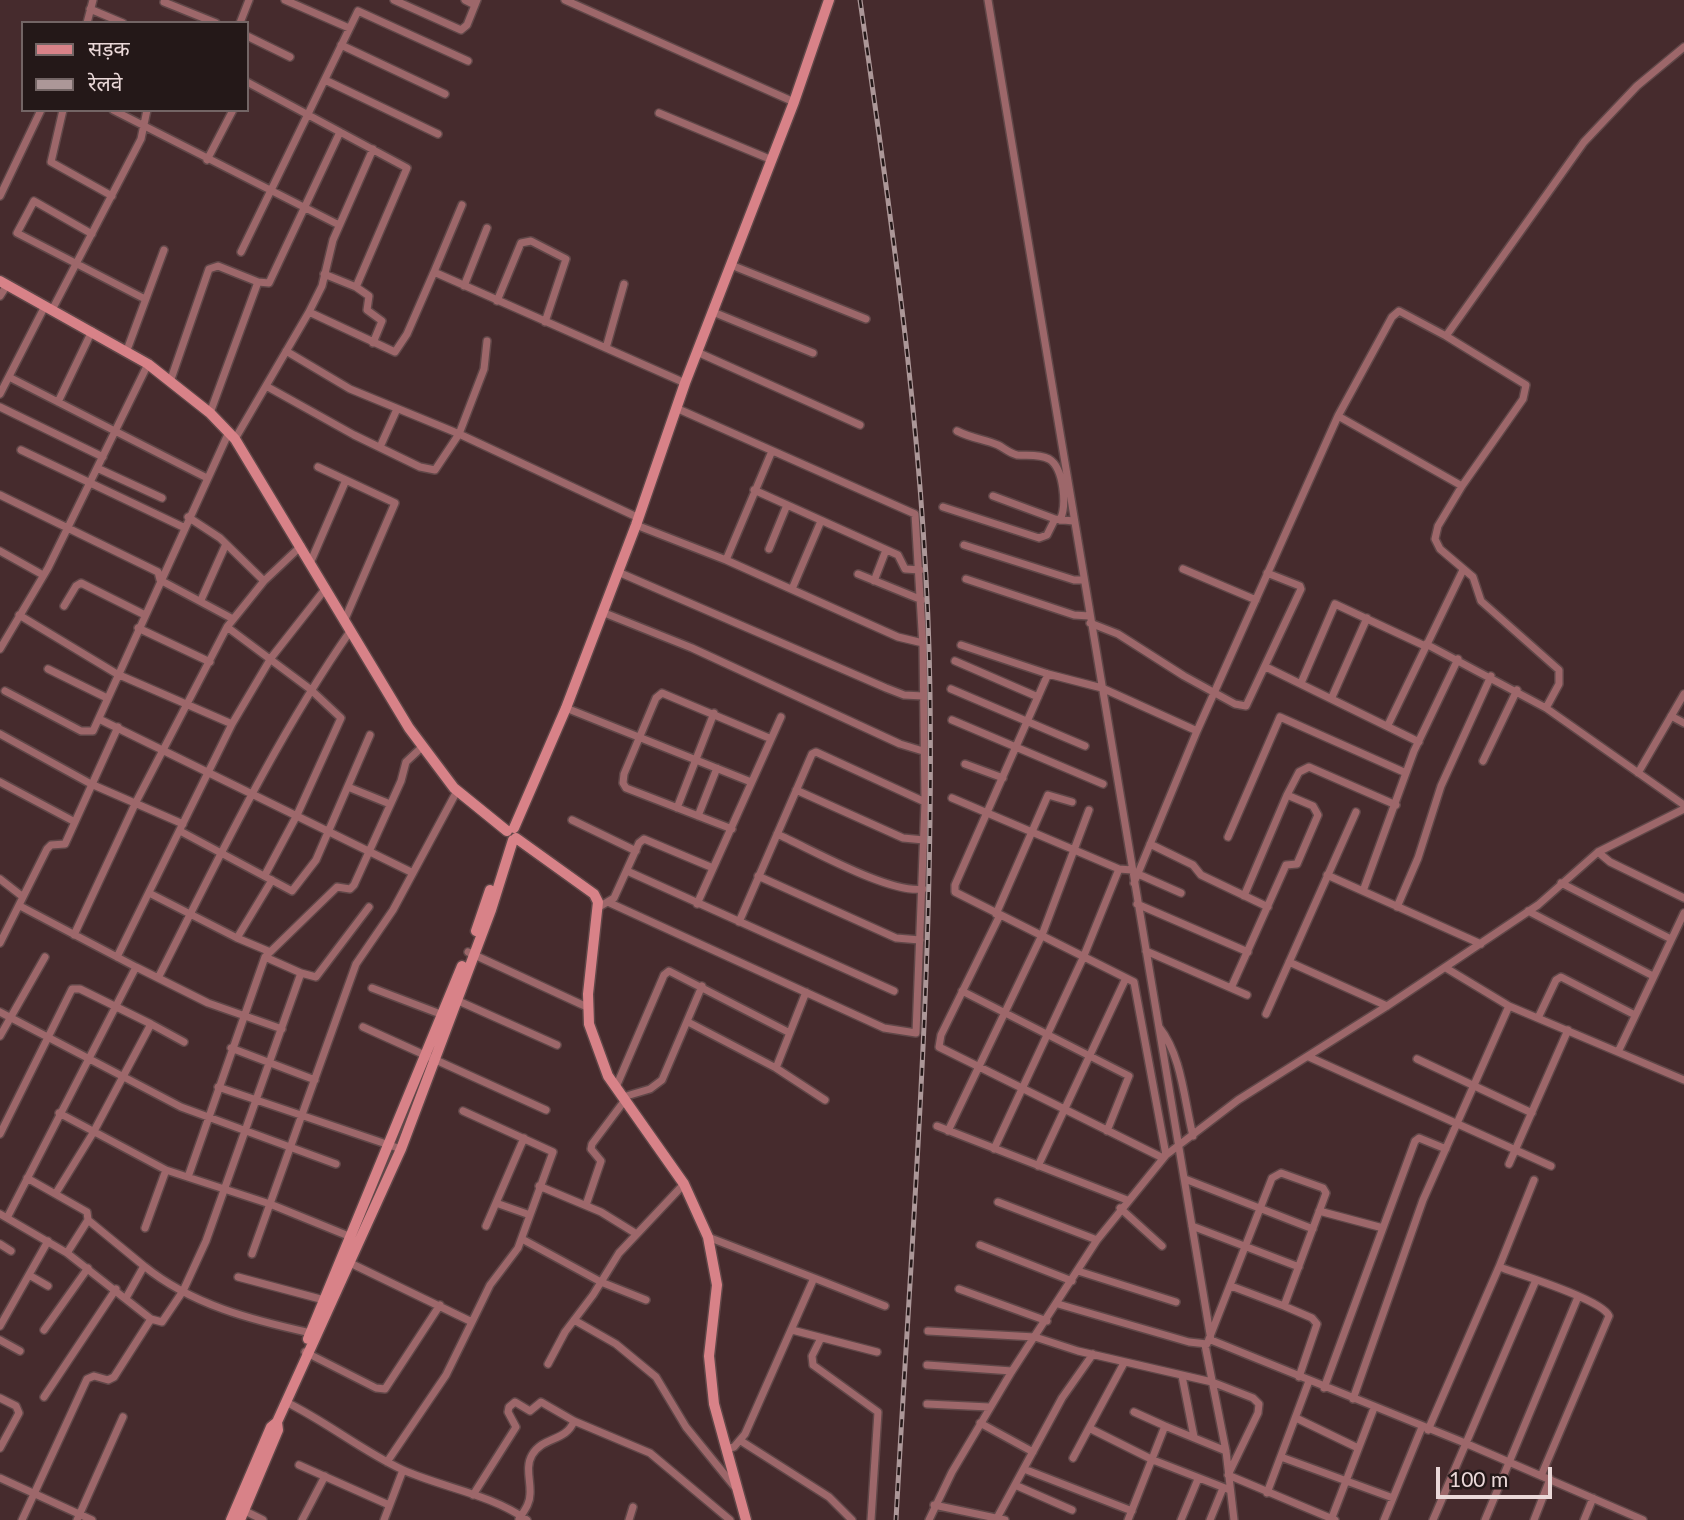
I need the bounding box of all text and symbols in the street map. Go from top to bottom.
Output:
legend [21,21,248,112]
text: सड़क [88,35,130,60]
text: रेलवे [88,70,123,95]
scale bar [1439,1454,1554,1498]
text: 100 m [1449,1466,1508,1491]

